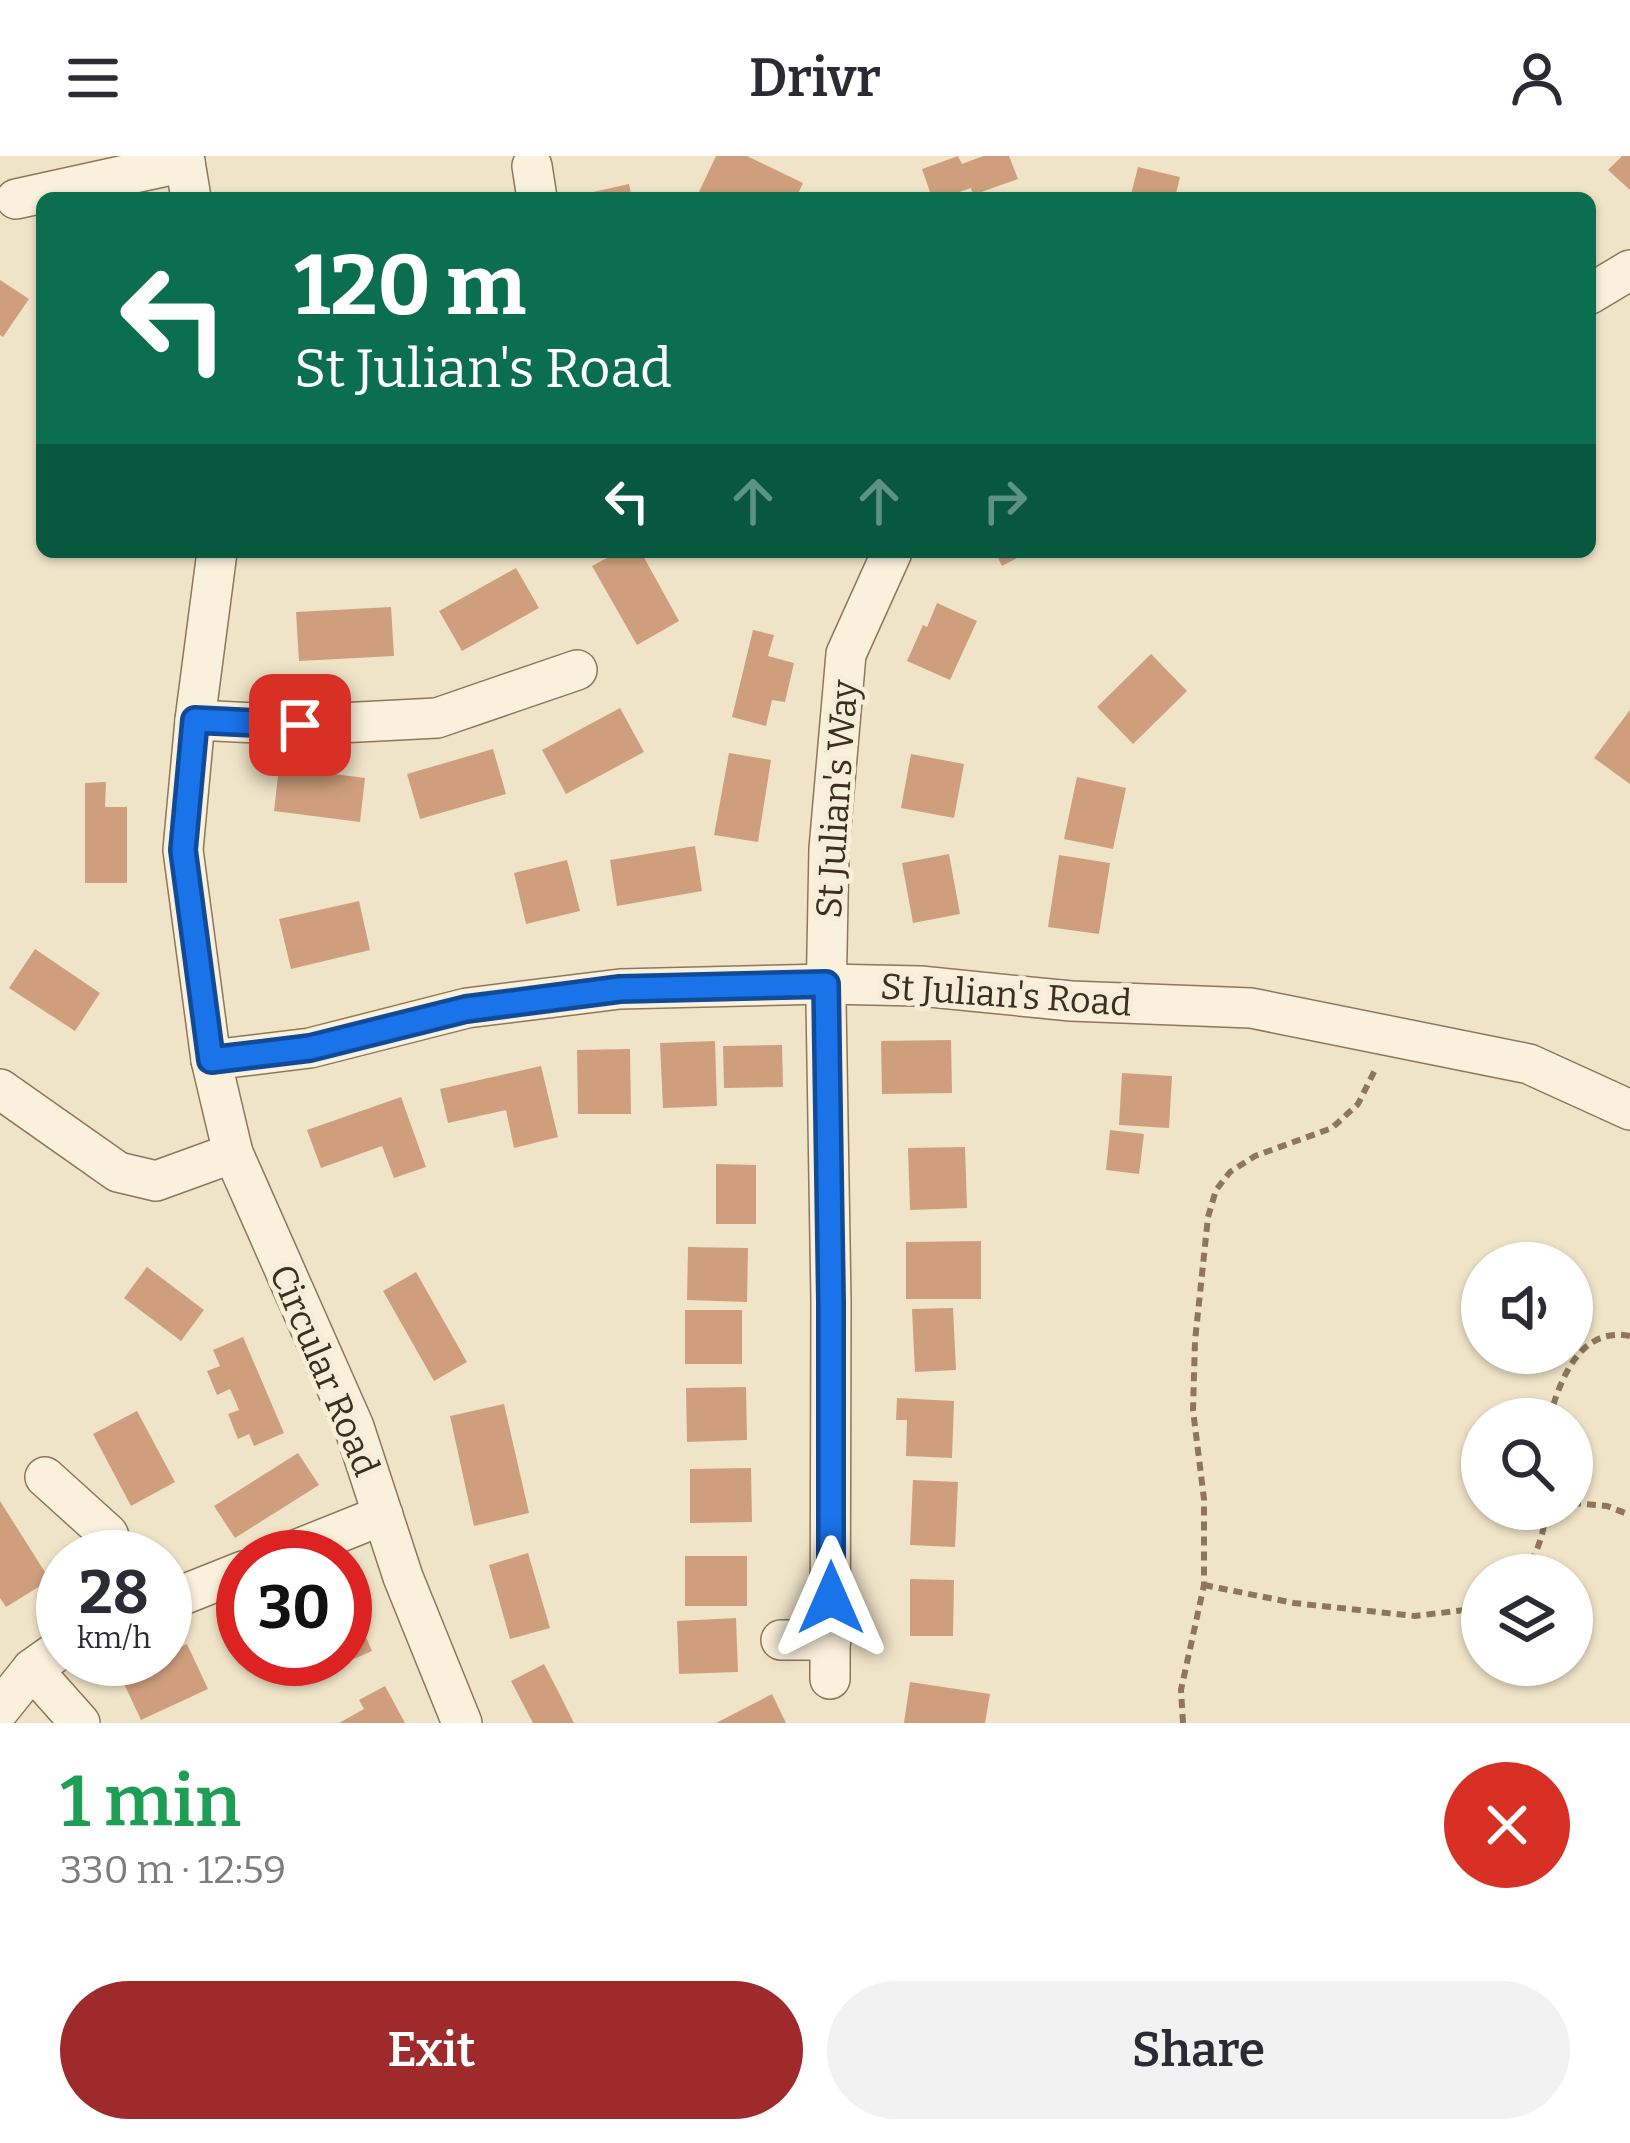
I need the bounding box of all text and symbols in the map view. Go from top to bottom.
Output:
icon: menu [60,45,126,111]
icon: person [1504,45,1570,111]
text: Drivr [749,46,881,110]
text: 120 m [294,235,526,336]
icon: left [96,240,252,396]
text: St Julian's Road [294,337,672,401]
icon: left [594,468,660,534]
icon: ahead [720,468,786,534]
icon: ahead [846,468,912,534]
icon: right [972,468,1038,534]
pin [249,674,351,776]
street label: St Julian's Way [807,677,867,920]
icon: arrive [267,692,333,758]
street label: St Julian's Road [879,964,1133,1026]
map controls [1461,1242,1593,1686]
button: sound [1461,1242,1593,1374]
street label: Circular Road [260,1258,388,1483]
button: search [1461,1398,1593,1530]
speed limit sign: 30 [216,1530,372,1686]
position arrow [768,1535,894,1661]
button: layers [1461,1554,1593,1686]
text: 28 [79,1557,149,1629]
text: km/h [77,1620,151,1656]
text: 1 min [60,1759,241,1845]
button: close [1444,1762,1570,1888]
text: 330 m · 12:59 [60,1847,286,1893]
button: Exit [60,1981,803,2119]
button: Share [827,1981,1570,2119]

